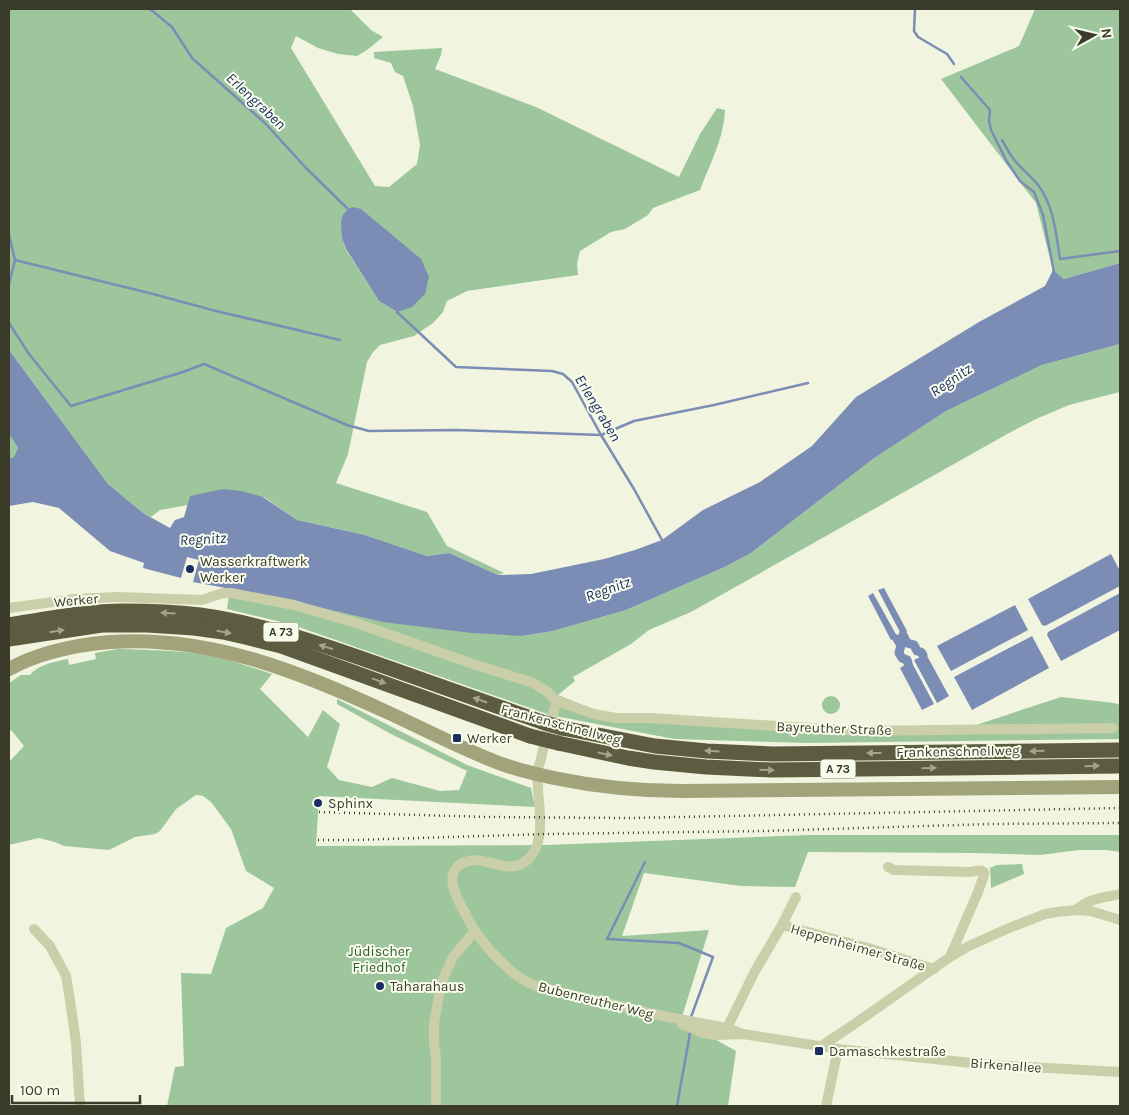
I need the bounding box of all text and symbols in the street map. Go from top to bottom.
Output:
north arrow [1069,10,1119,60]
text: N [1097,27,1115,39]
water label: Erlengraben [222,69,290,133]
water label: Regnitz [927,359,976,400]
water label: Erlengraben [571,371,625,445]
water label: Regnitz [179,529,227,549]
place label: Wasserkraftwerk Werker [200,553,308,586]
marker: Wasserkraftwerk Werker [184,563,196,575]
water label: Regnitz [583,572,633,605]
street label: Werker [53,590,100,611]
one-way arrow [160,608,176,616]
road number: A 73 [264,622,298,642]
one-way arrow [49,627,65,635]
one-way arrow [216,629,232,637]
one-way arrow [319,642,334,650]
one-way arrow [371,678,386,685]
one-way arrow [472,696,487,703]
street label: Frankenschnellweg [499,700,623,749]
street label: Bayreuther Straße [776,718,892,739]
place label: Werker [467,730,512,747]
marker: Werker [451,732,463,744]
street label: Frankenschnellweg [896,742,1020,761]
one-way arrow [703,746,719,754]
one-way arrow [1028,747,1044,755]
one-way arrow [866,749,882,757]
one-way arrow [598,750,614,758]
road number: A 73 [820,760,856,779]
one-way arrow [1084,762,1100,770]
one-way arrow [922,764,938,772]
one-way arrow [759,766,775,774]
place label: Sphinx [328,795,373,812]
marker: Sphinx [312,797,324,809]
street label: Heppenheimer Straße [789,920,927,975]
park label: Jüdischer Friedhof [348,943,411,976]
place label: Taharahaus [390,978,464,995]
street label: Bubenreuther Weg [536,978,655,1023]
marker: Taharahaus [374,980,386,992]
place label: Damaschkestraße [829,1043,946,1060]
marker: Damaschkestraße [813,1045,825,1057]
street label: Birkenallee [970,1055,1042,1076]
scale bar [12,1072,140,1104]
text: 100 m [20,1081,60,1099]

